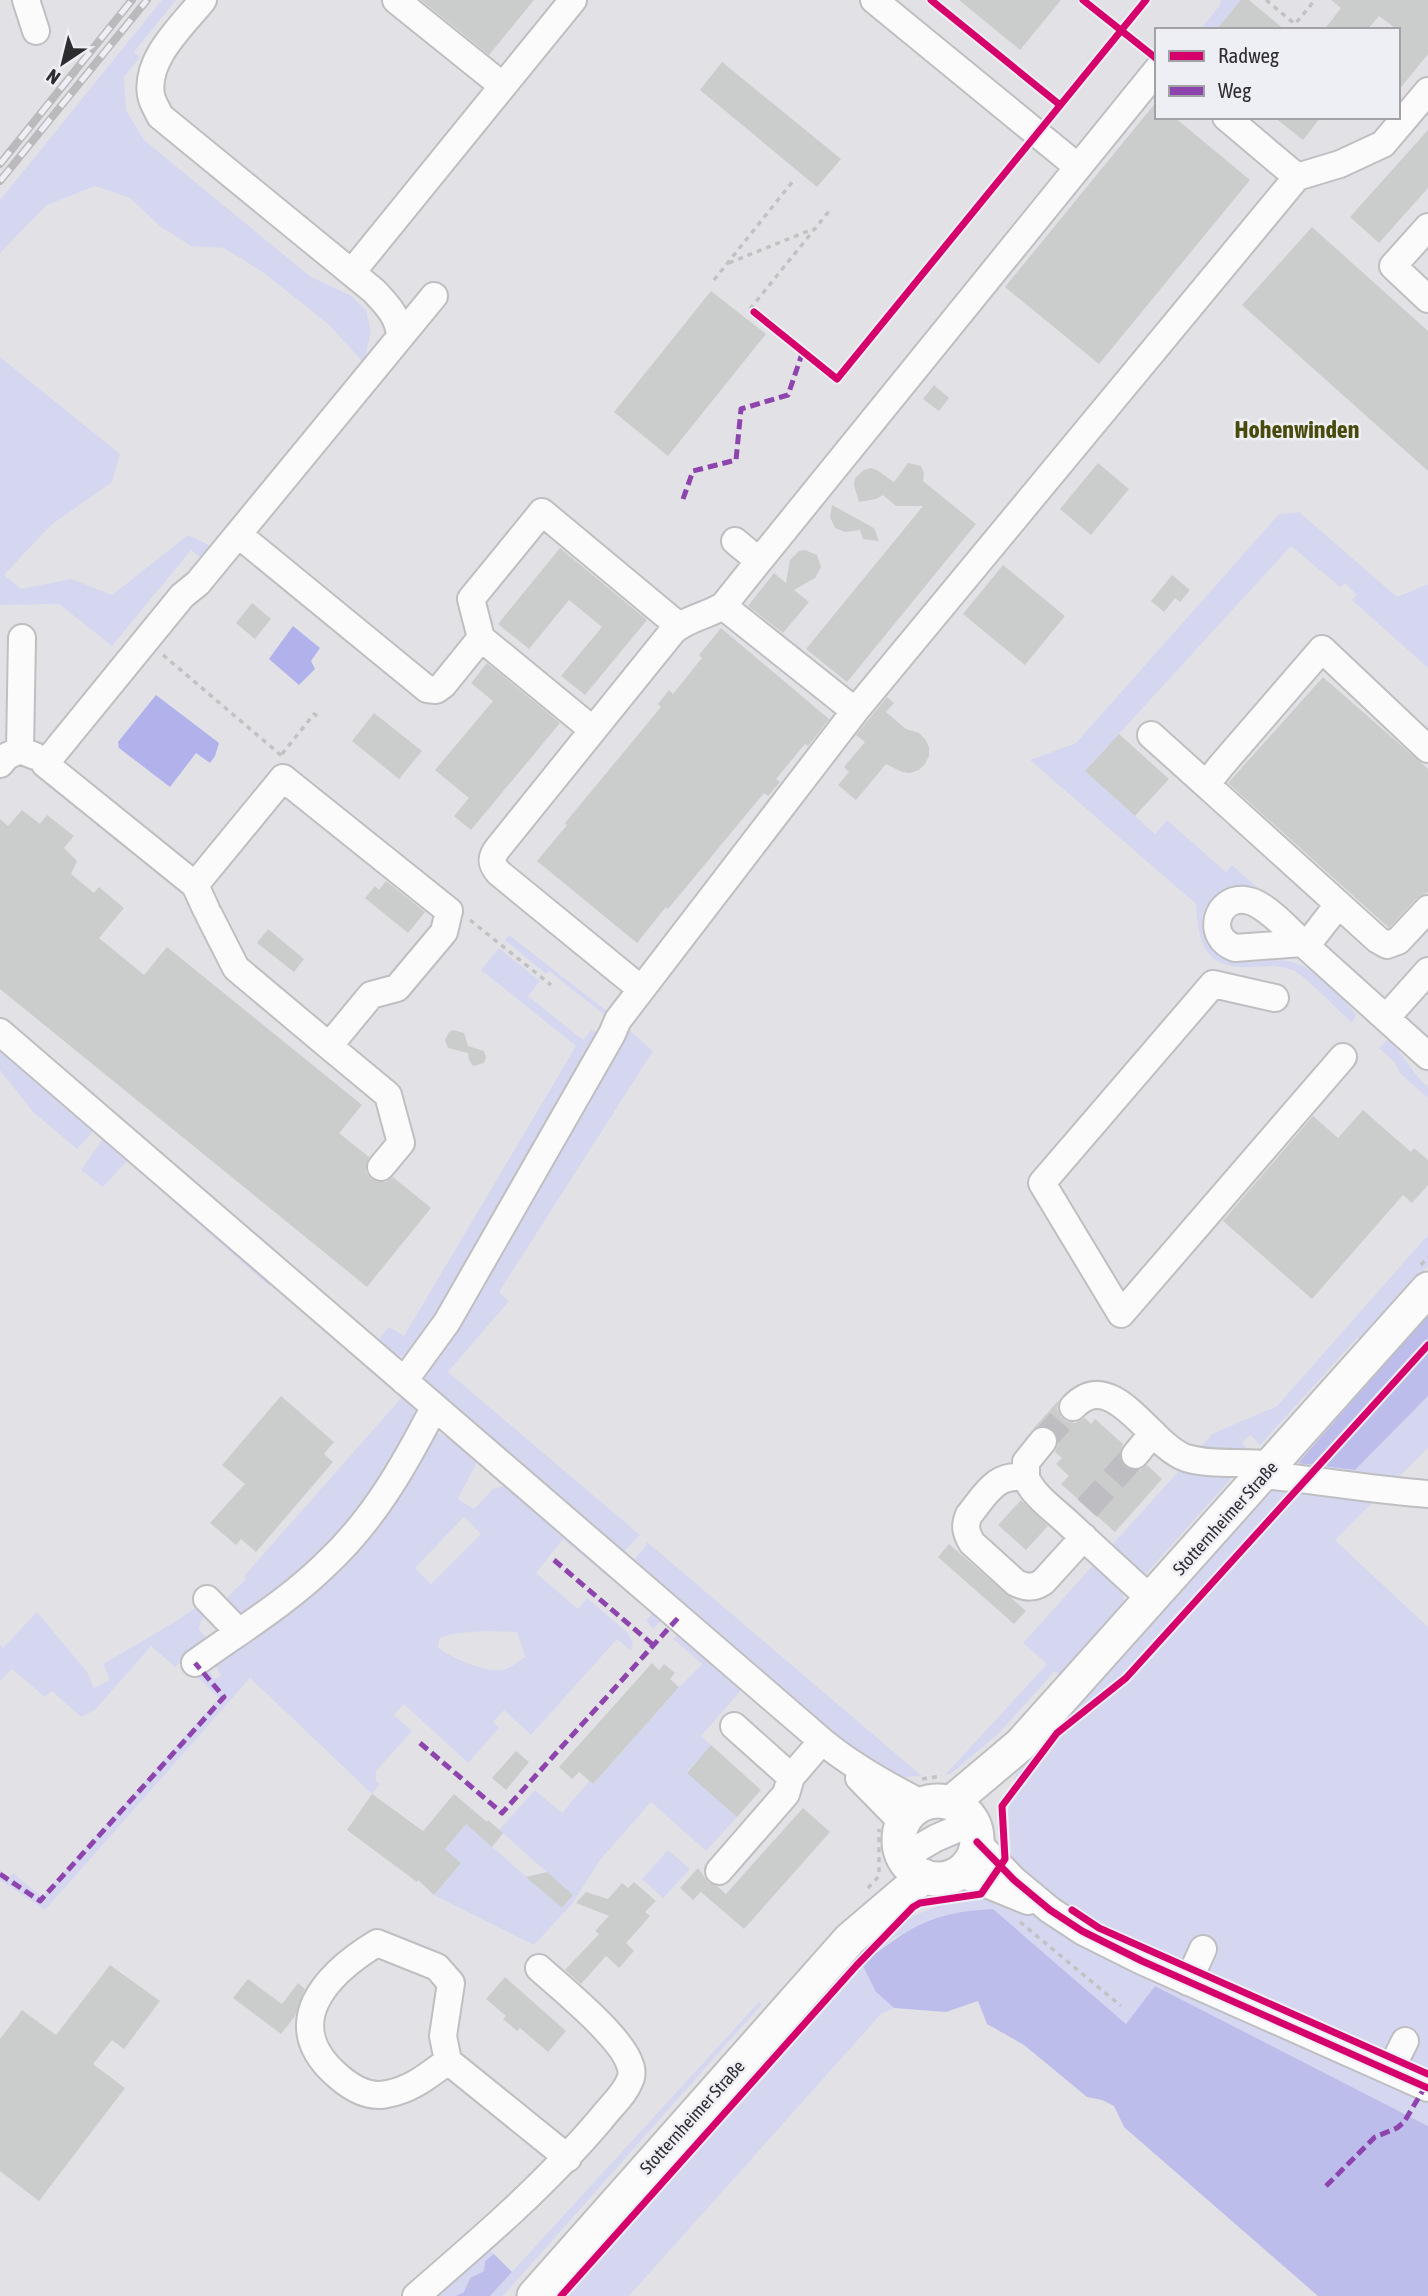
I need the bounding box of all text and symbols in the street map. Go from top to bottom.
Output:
north arrow [28,28,98,98]
legend [1155,28,1400,119]
text: Radweg [1218,43,1279,67]
text: N [42,65,64,89]
text: Weg [1218,78,1251,102]
district label: Hohenwinden [1235,416,1359,443]
street label: Stotternheimer Straße [1168,1457,1282,1579]
street label: Stotternheimer Straße [635,2056,749,2178]

